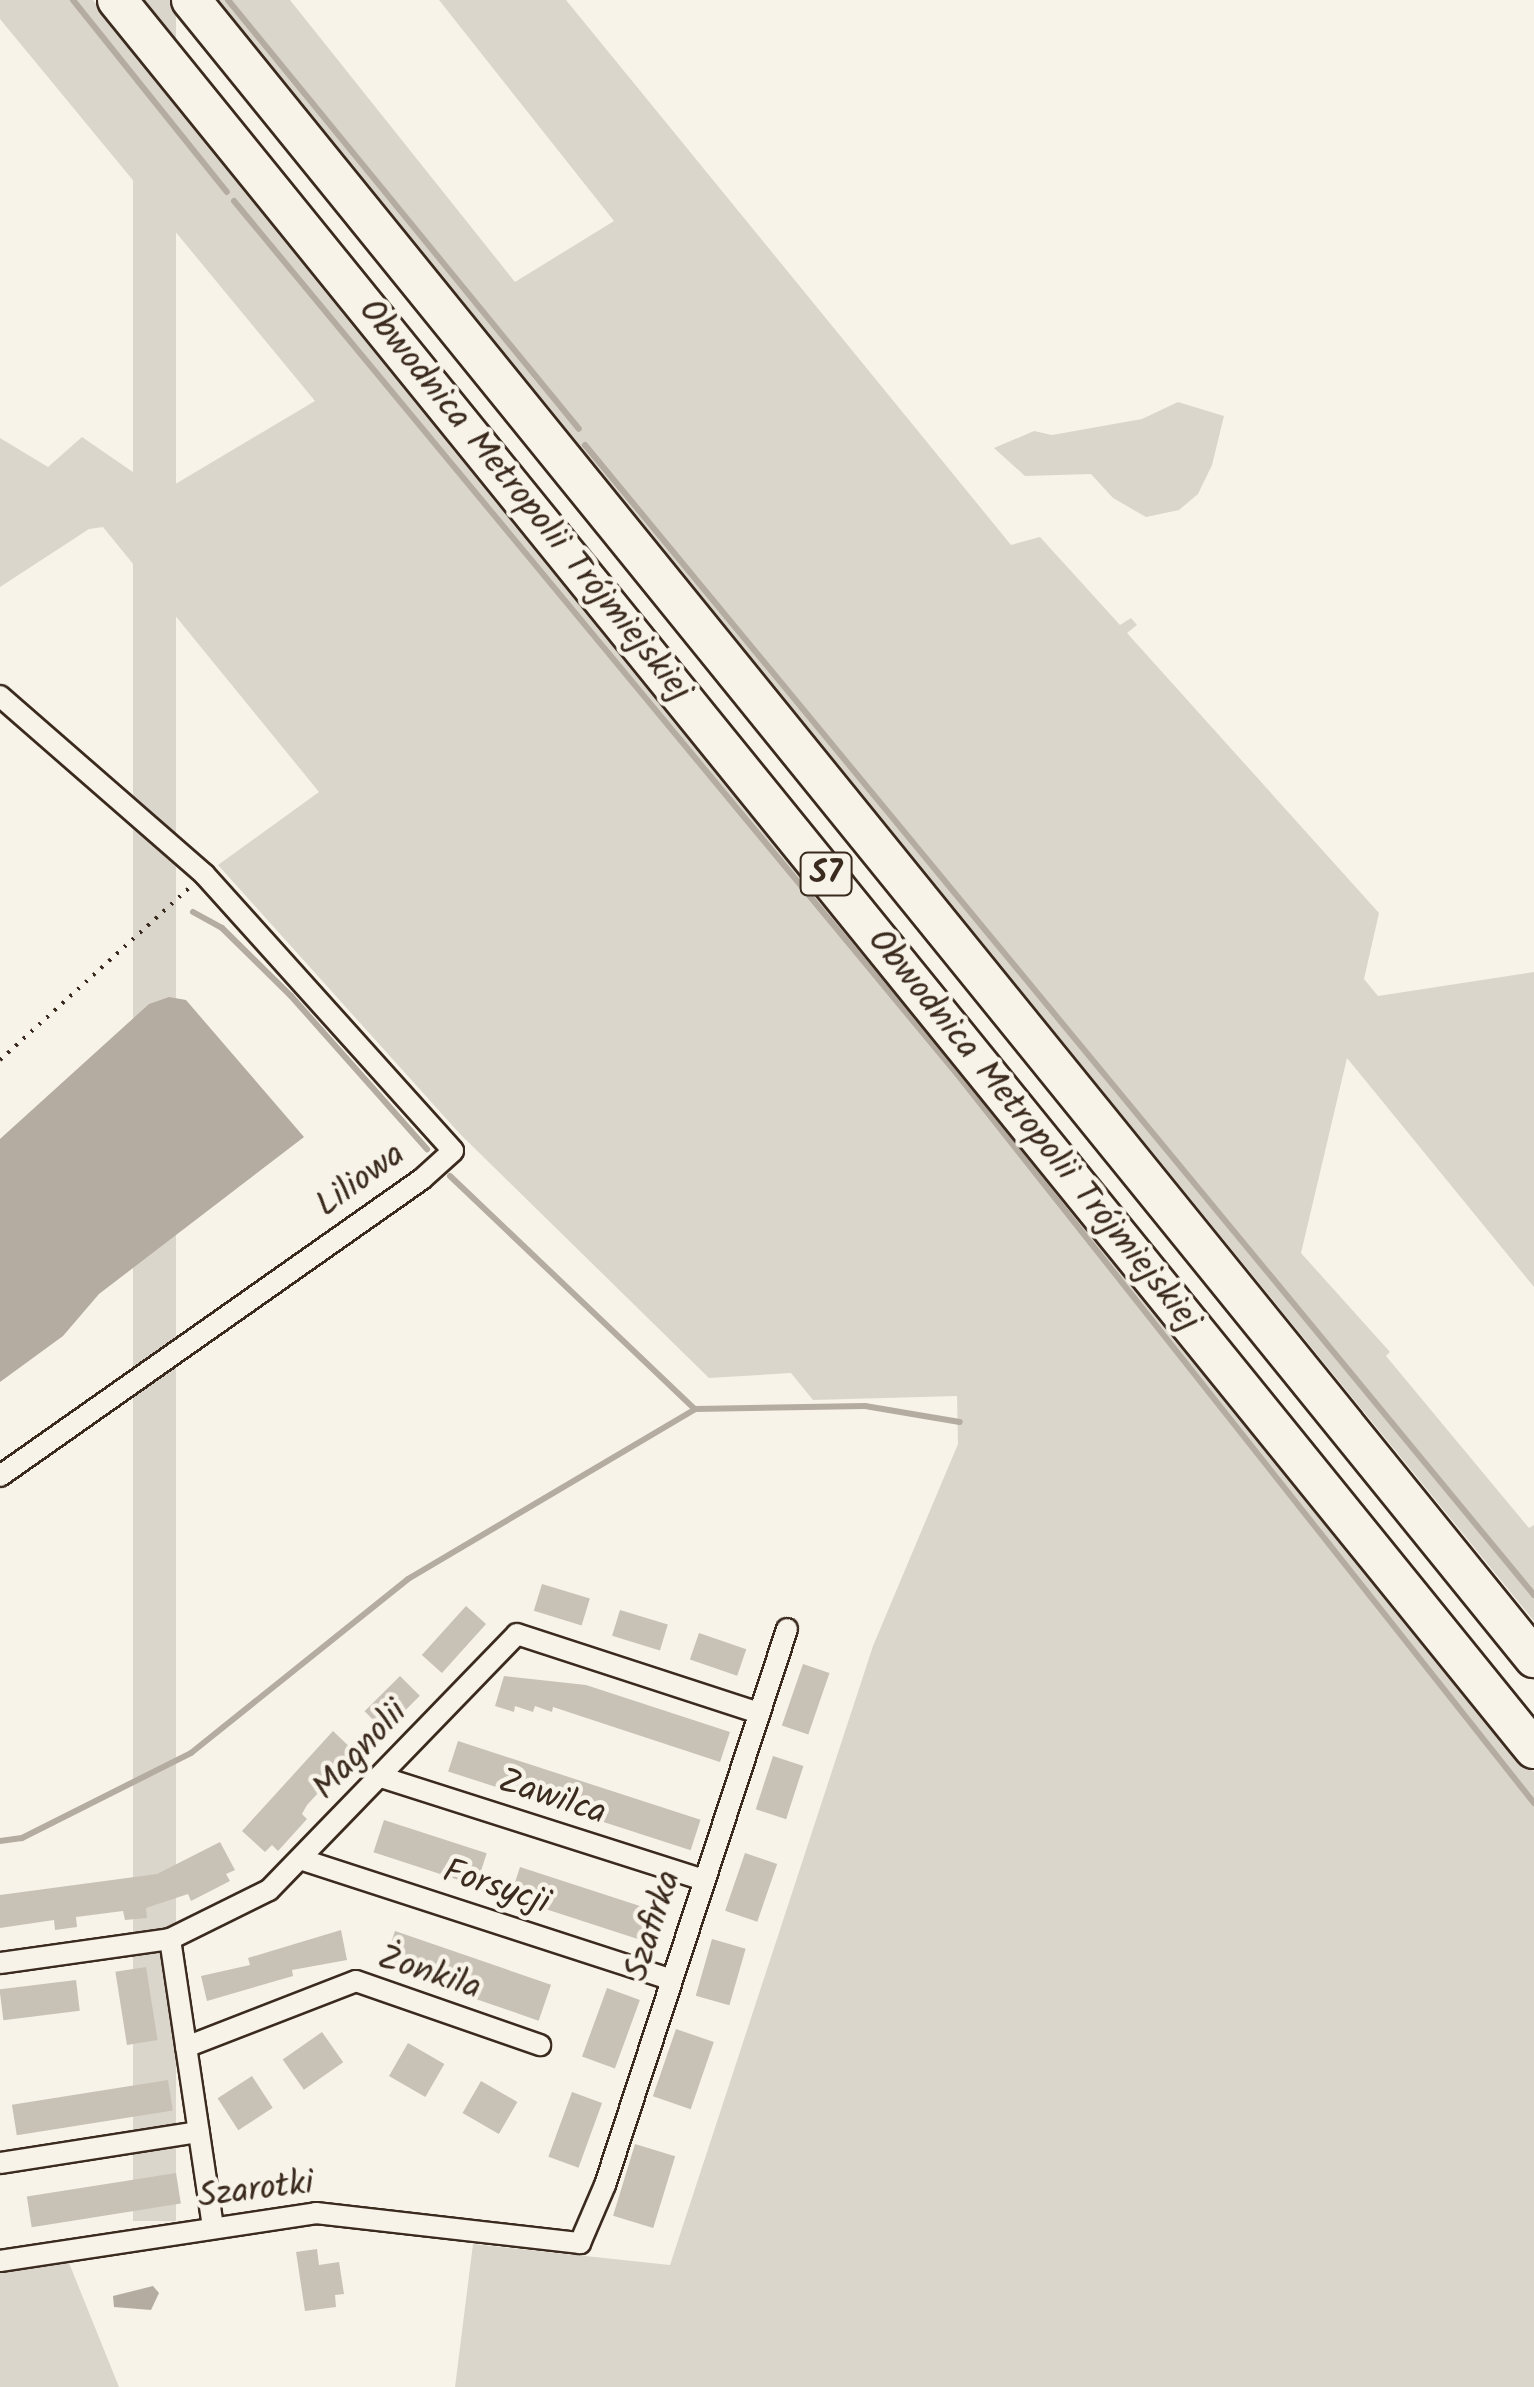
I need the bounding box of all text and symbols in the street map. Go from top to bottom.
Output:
street label: Obwodnica Metropolii Trójmiejskiej [348,291,700,711]
road number: S7 [798,847,854,901]
street label: Obwodnica Metropolii Trójmiejskiej [857,921,1209,1341]
street label: Liliowa [308,1135,414,1227]
street label: Magnolii [305,1693,417,1809]
street label: Zawilca [493,1761,611,1835]
street label: Forsycji [437,1851,555,1925]
street label: Szafirka [617,1866,691,1986]
street label: Żonkila [372,1938,486,2010]
street label: Szarotki [196,2163,316,2219]

